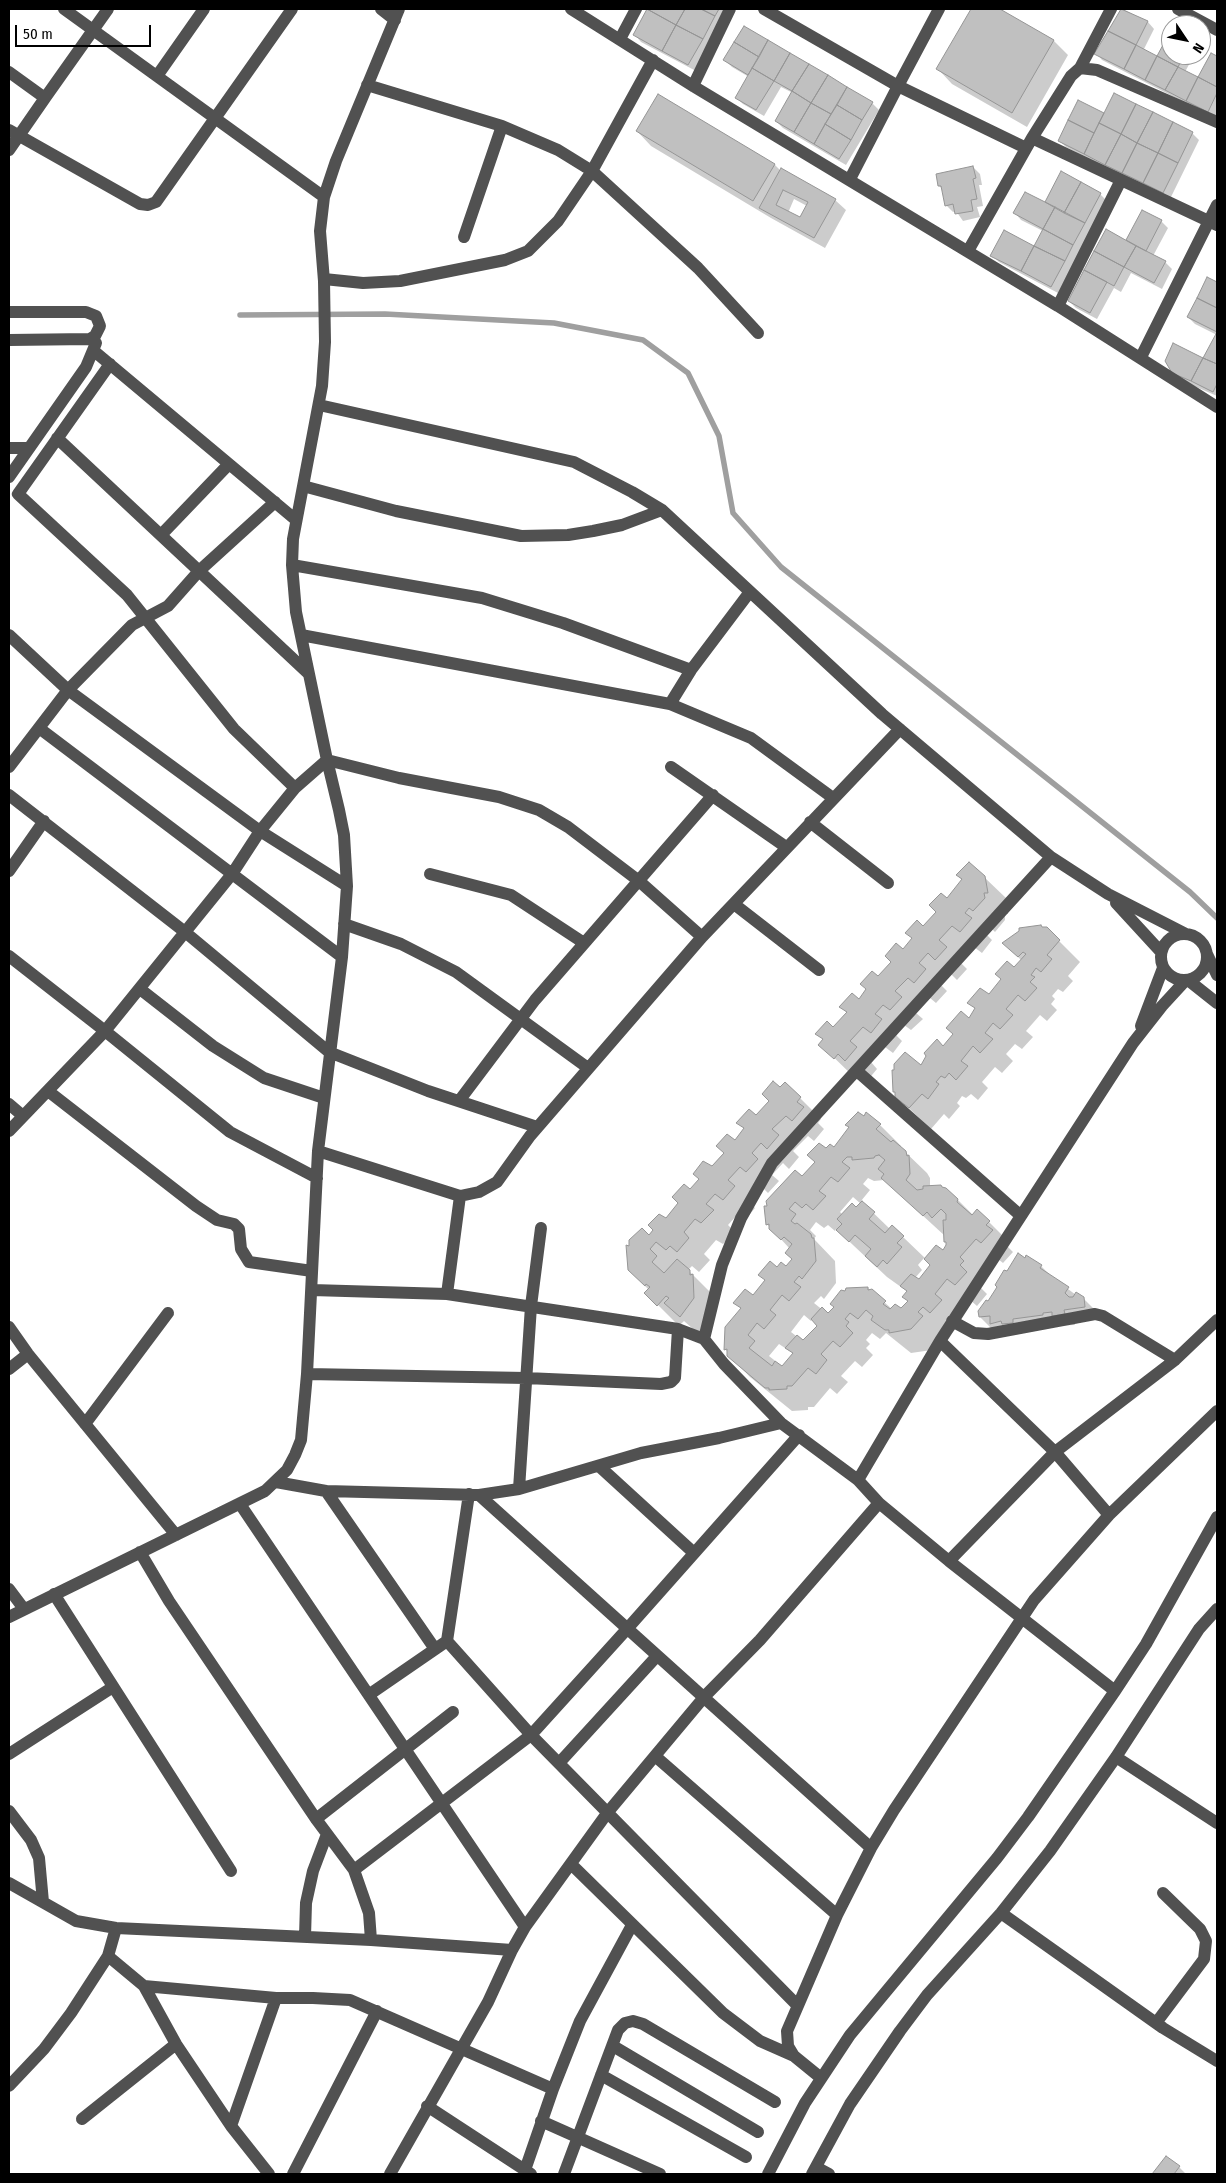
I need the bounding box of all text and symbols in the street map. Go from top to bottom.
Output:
scale bar [18,15,154,47]
north arrow [1161,15,1211,65]
text: 50 m [23,25,53,43]
text: N [1189,40,1207,56]

